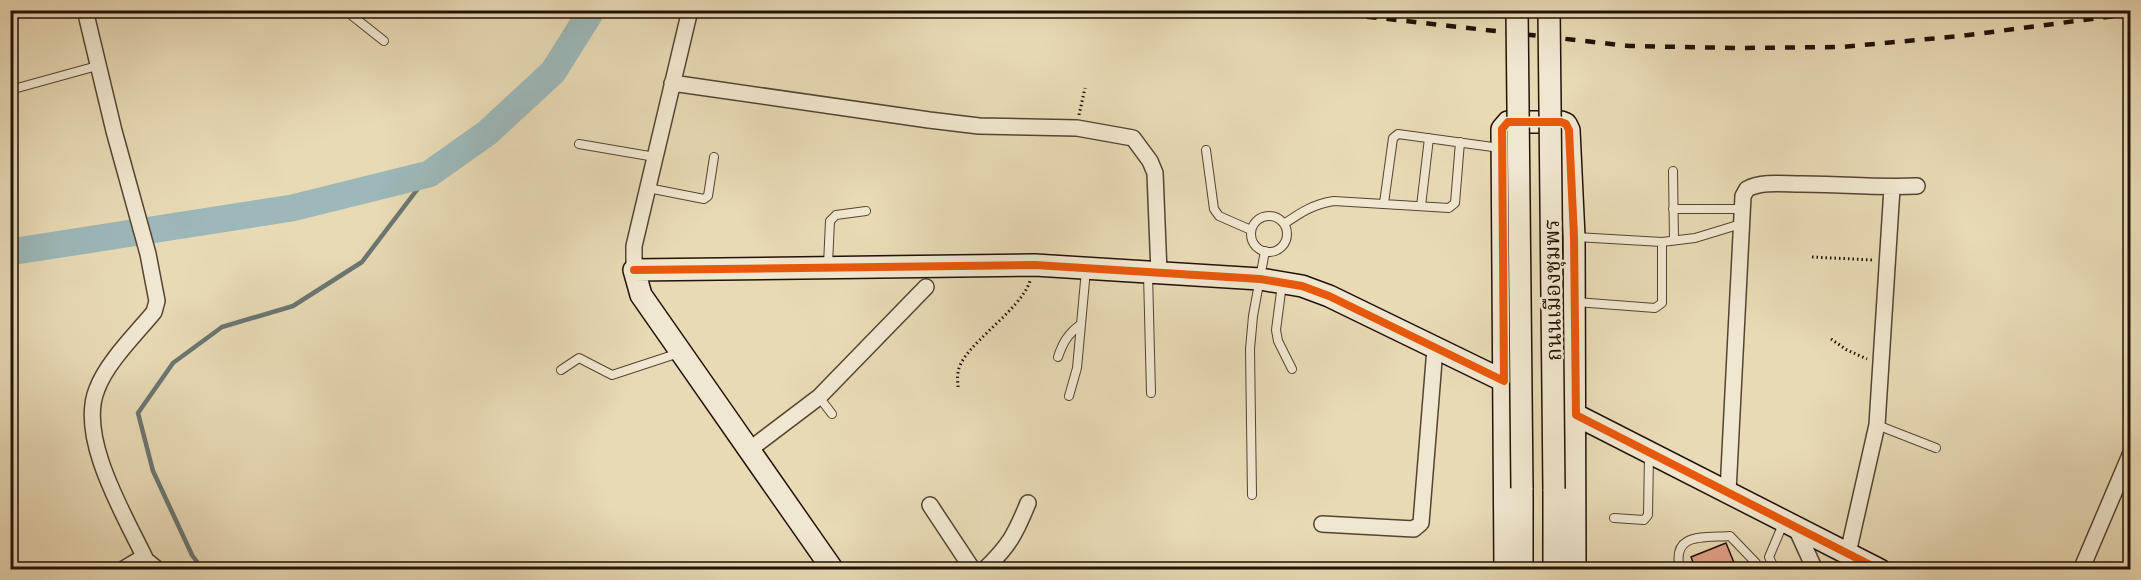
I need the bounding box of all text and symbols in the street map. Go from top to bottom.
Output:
street label: ถนนเมืองชุมพร [1538,219,1571,361]

